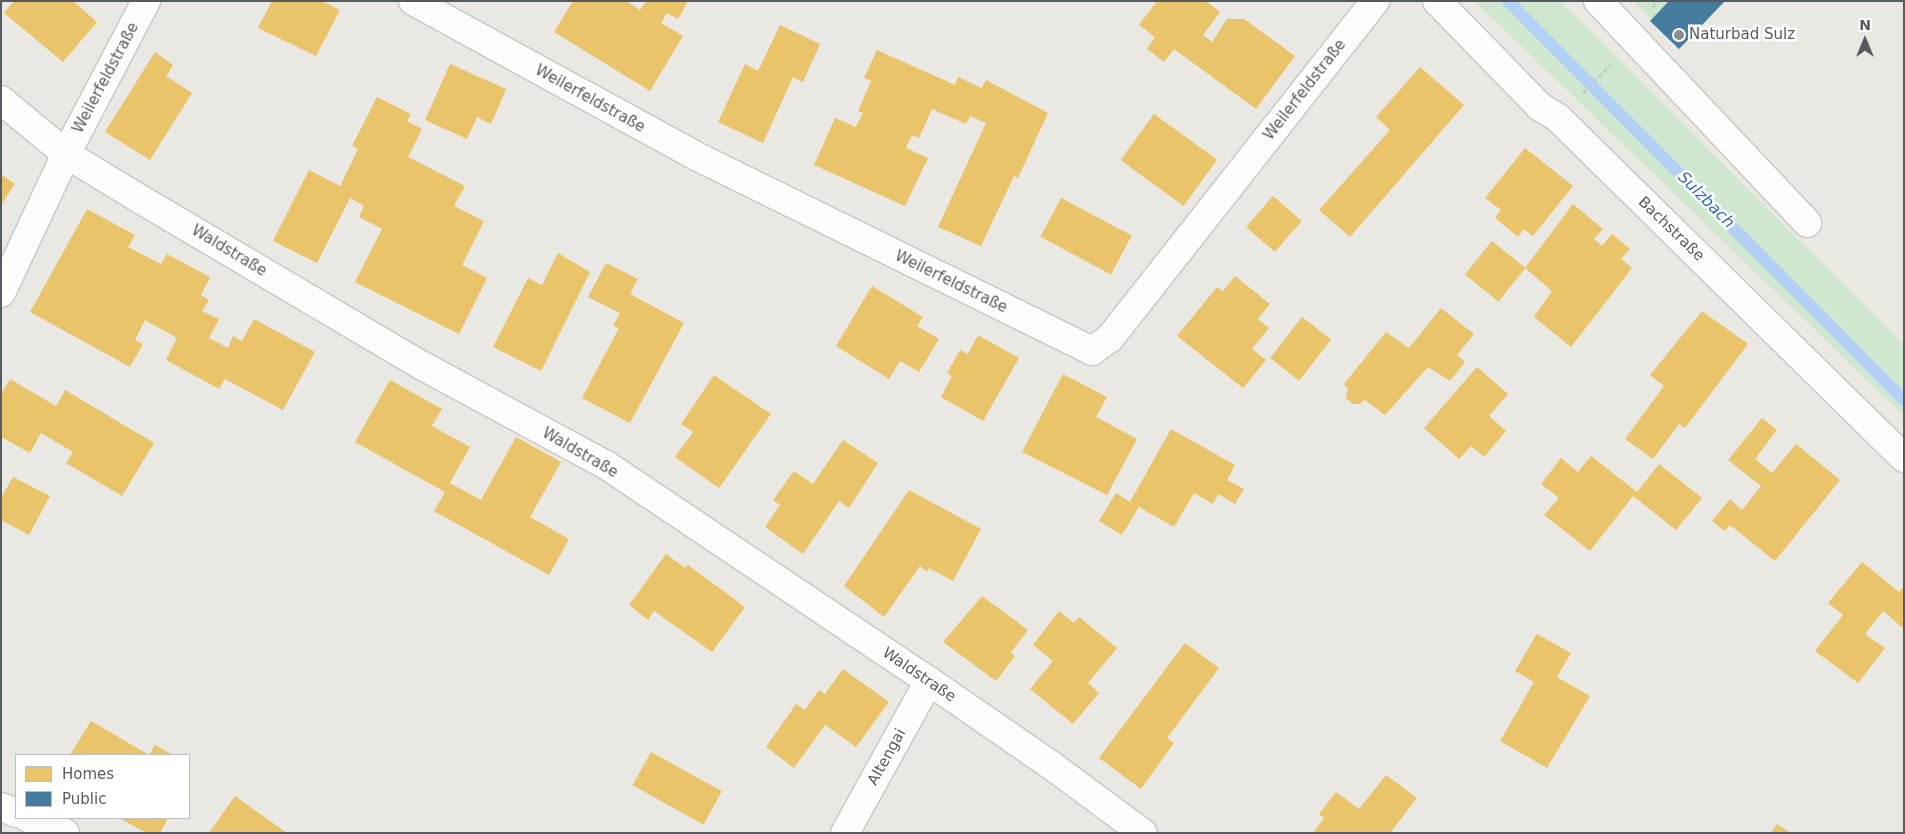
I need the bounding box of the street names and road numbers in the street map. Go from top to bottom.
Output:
street label: Weilerfeldstraße [69,20,143,136]
street label: Weilerfeldstraße [1260,36,1350,144]
street label: Weilerfeldstraße [532,61,648,137]
street label: Bachstraße [1634,193,1708,265]
street label: Waldstraße [188,222,270,280]
street label: Weilerfeldstraße [892,247,1010,317]
street label: Waldstraße [539,424,621,482]
street label: Waldstraße [879,644,959,706]
street label: Altengai [864,726,910,788]

